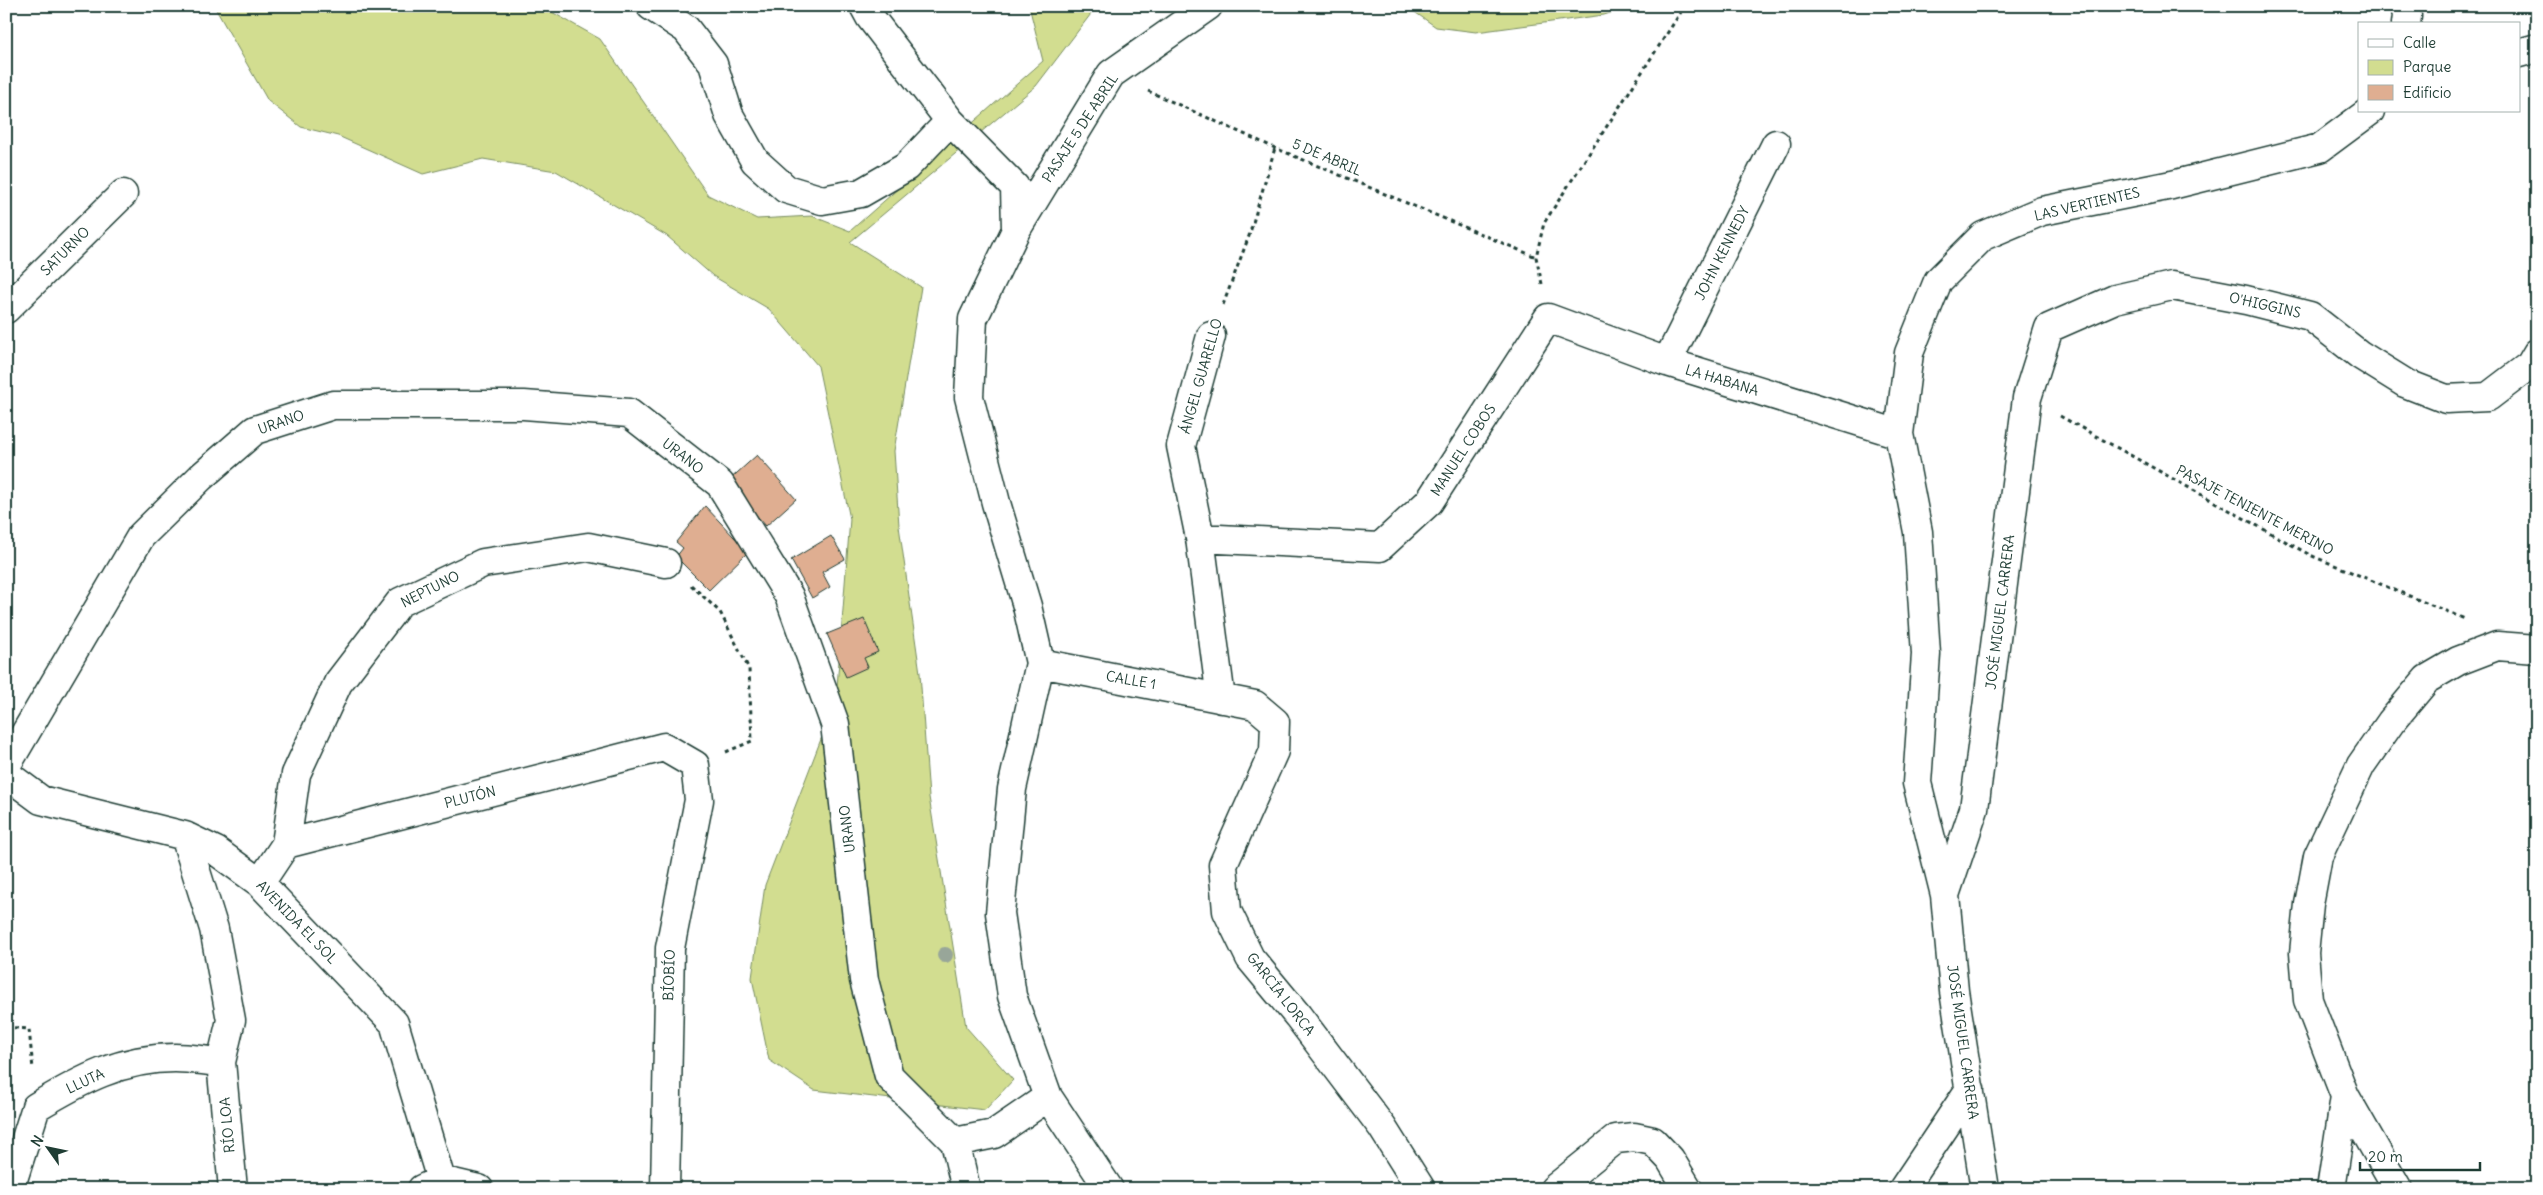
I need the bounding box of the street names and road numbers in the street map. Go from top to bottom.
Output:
street label: PASAJE 5 DE ABRIL [1038,70,1122,186]
street label: 5 DE ABRIL [1290,134,1365,180]
street label: LAS VERTIENTES [2032,183,2142,225]
street label: JOHN KENNEDY [1691,203,1754,303]
street label: SATURNO [37,222,94,279]
street label: O'HIGGINS [2227,288,2303,322]
street label: ÁNGEL GUARELLO [1176,316,1226,436]
street label: LA HABANA [1683,360,1761,400]
street label: MANUEL COBOS [1426,400,1500,499]
street label: URANO [255,406,307,438]
street label: URANO [659,434,708,478]
street label: PASAJE TENIENTE MERINO [2173,461,2337,559]
street label: JOSÉ MIGUEL CARRERA [1982,534,2018,690]
street label: NEPTUNO [398,566,463,611]
street label: CALLE 1 [1105,667,1157,693]
street label: PLUTÓN [442,782,498,812]
street label: URANO [835,804,859,854]
street label: AVENIDA EL SOL [253,877,342,968]
street label: BÍOBÍO [659,949,679,1001]
street label: GARCÍA LORCA [1243,949,1319,1039]
street label: JOSÉ MIGUEL CARRERA [1943,964,1983,1120]
street label: LLUTA [63,1064,107,1098]
street label: RÍO LOA [216,1096,238,1154]

